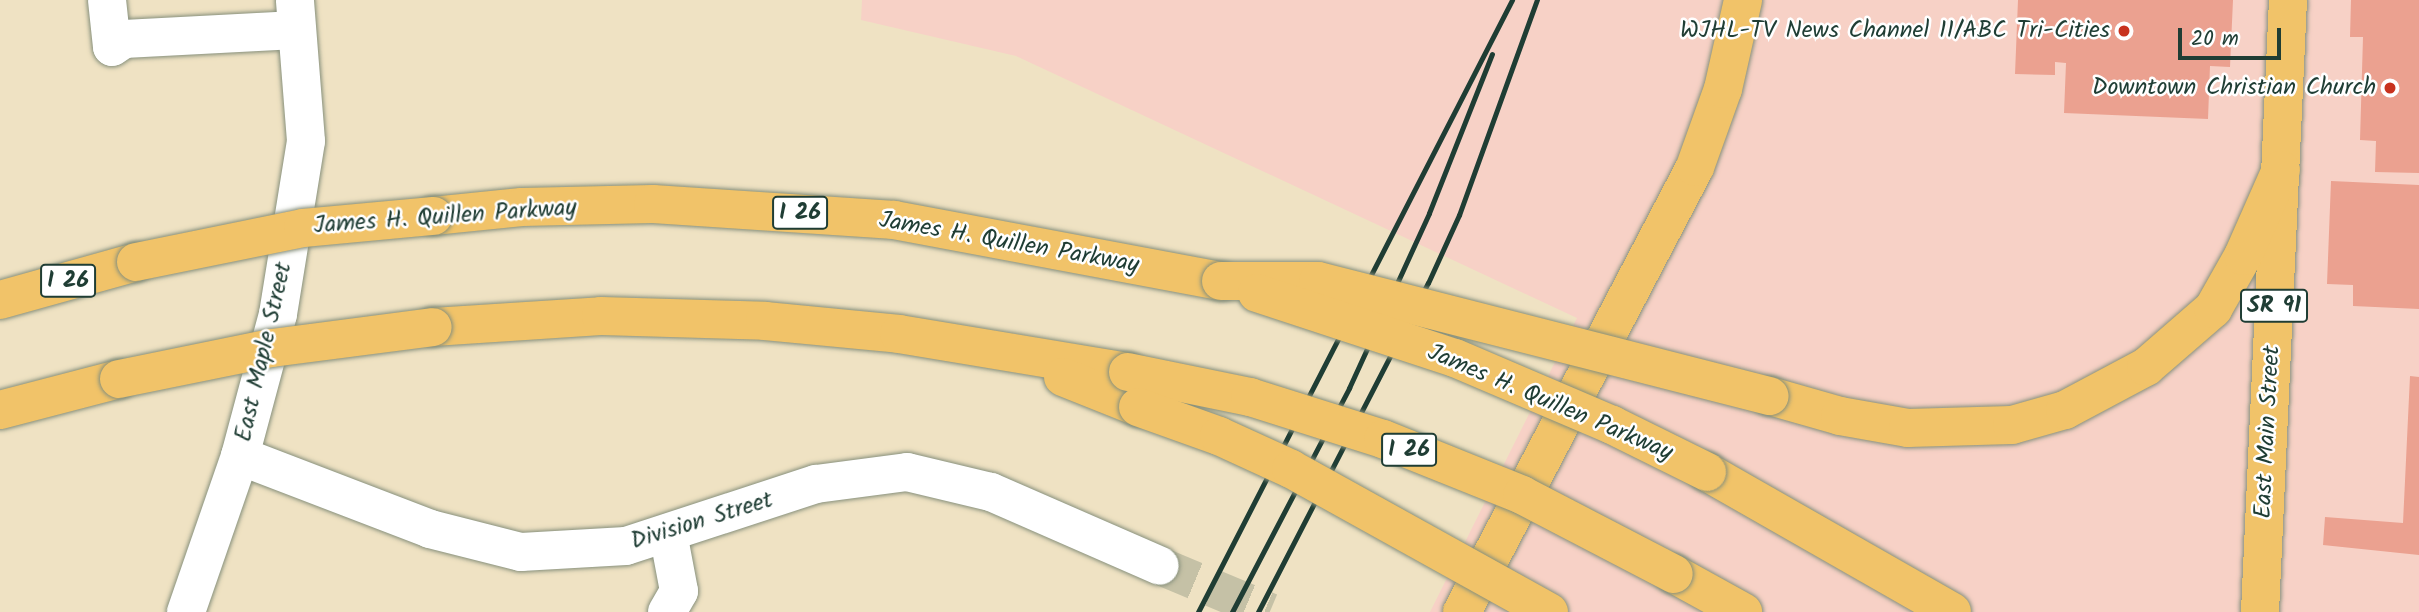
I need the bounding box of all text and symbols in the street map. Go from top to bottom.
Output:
scale bar [2181,14,2284,58]
place label: WJHL-TV News Channel 11/ABC Tri-Cities [1680,17,2110,45]
marker: WJHL-TV News Channel 11/ABC Tri-Cities [2116,23,2132,39]
text: 20 m [2191,23,2239,56]
place label: Downtown Christian Church [2092,74,2376,102]
marker: Downtown Christian Church [2382,80,2398,96]
street label: James H. Quillen Parkway [313,193,577,241]
road number: I 26 [772,194,828,232]
street label: James H. Quillen Parkway [877,206,1141,280]
street label: East Maple Street [229,259,299,445]
road number: I 26 [40,262,96,300]
road number: SR 91 [2239,286,2309,326]
street label: James H. Quillen Parkway [1423,338,1677,468]
street label: East Main Street [2249,345,2287,519]
road number: I 26 [1381,431,1437,470]
street label: Division Street [627,486,777,556]

